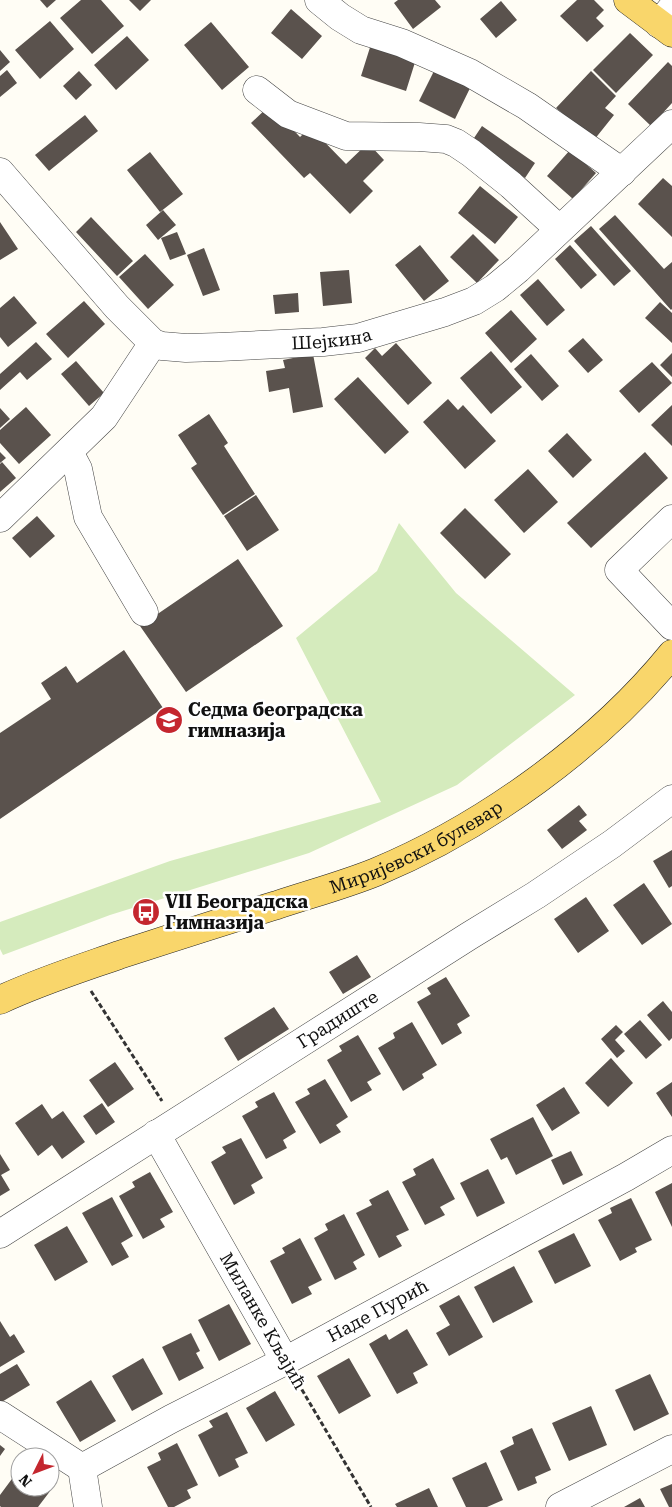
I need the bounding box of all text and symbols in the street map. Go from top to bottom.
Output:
street label: Шејкина [291,323,374,354]
place label: Седма београдска гимназија [188,699,363,741]
school or university icon: Седма београдска гимназија [154,705,184,735]
street label: Миријевски булевар [327,796,506,898]
place label: VII Београдска Гимназија [165,891,309,933]
bus stop icon: VII Београдска Гимназија [131,897,161,927]
street label: Градиште [293,986,382,1053]
street label: Миланке Кљајић [216,1249,311,1393]
street label: Наде Пурић [324,1275,432,1346]
north arrow [10,1447,60,1497]
text: N [16,1471,35,1490]

